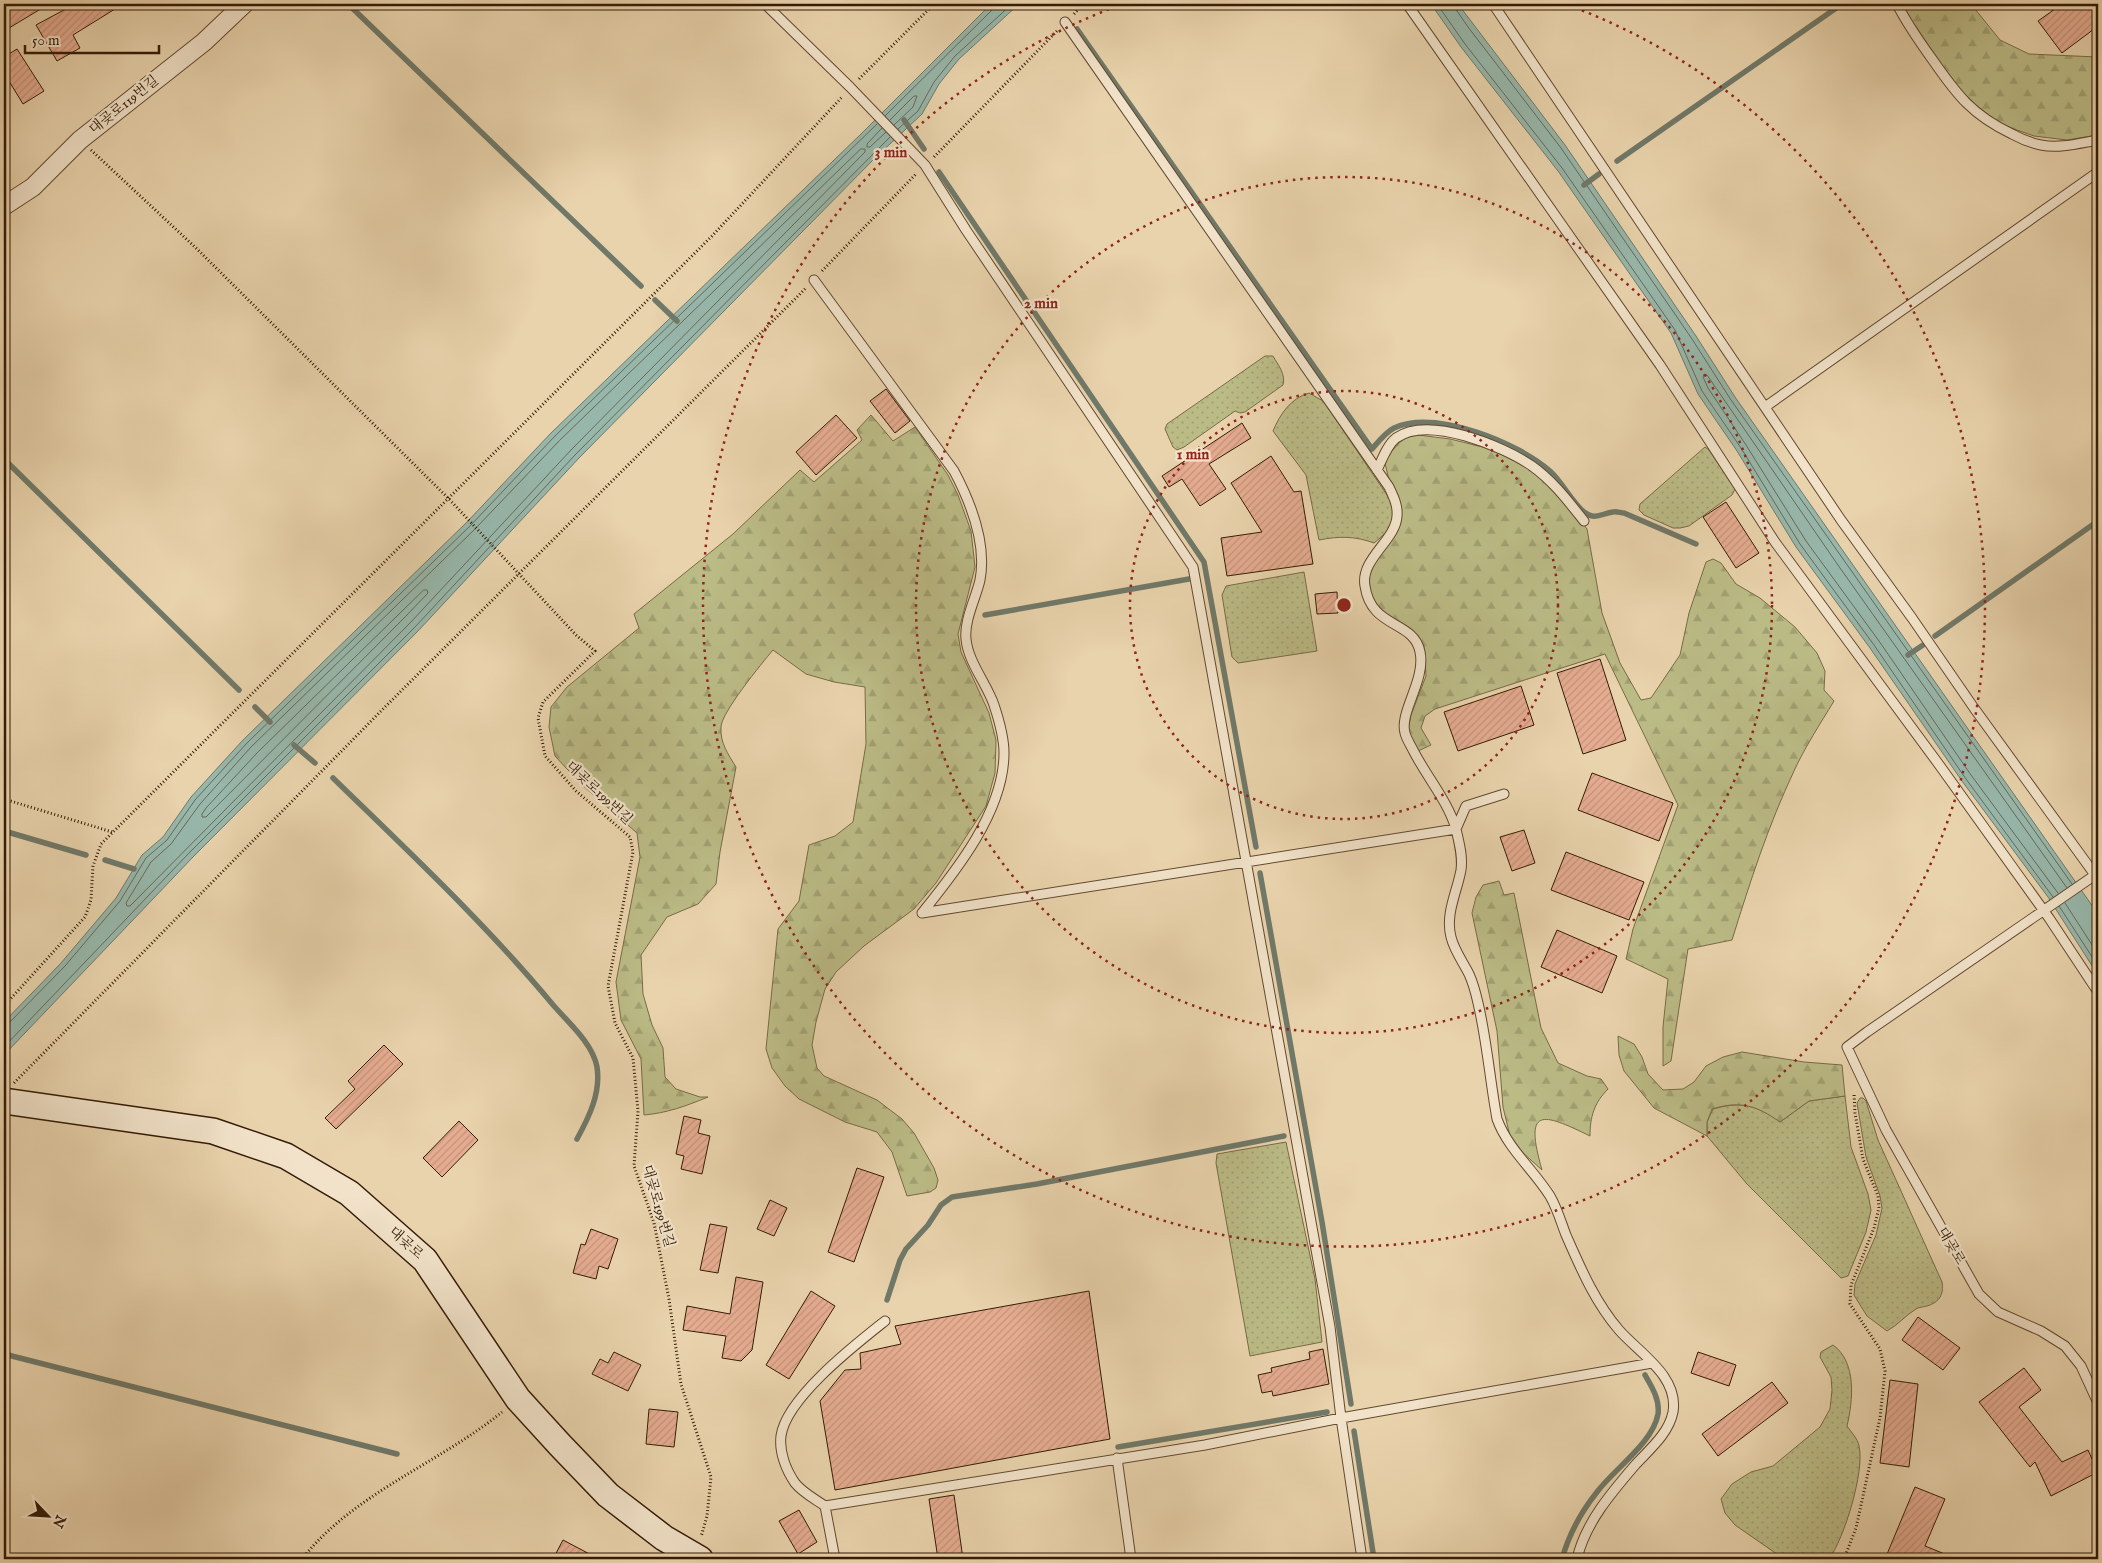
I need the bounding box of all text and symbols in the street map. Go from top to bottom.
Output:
scale bar [25,22,159,54]
text: 50 m [32,31,60,50]
street label: 대곶로119번길 [86,72,162,138]
text: 3 min [875,143,907,162]
text: 2 min [1024,294,1058,313]
text: 1 min [1177,445,1209,464]
centre of rings [1335,596,1353,614]
street label: 대곶로199번길 [562,757,636,829]
street label: 대곶로199번길 [638,1163,678,1249]
street label: 대곶로 [385,1223,427,1264]
street label: 대곶로 [1933,1224,1969,1268]
north arrow [22,1490,72,1540]
text: N [48,1511,70,1530]

